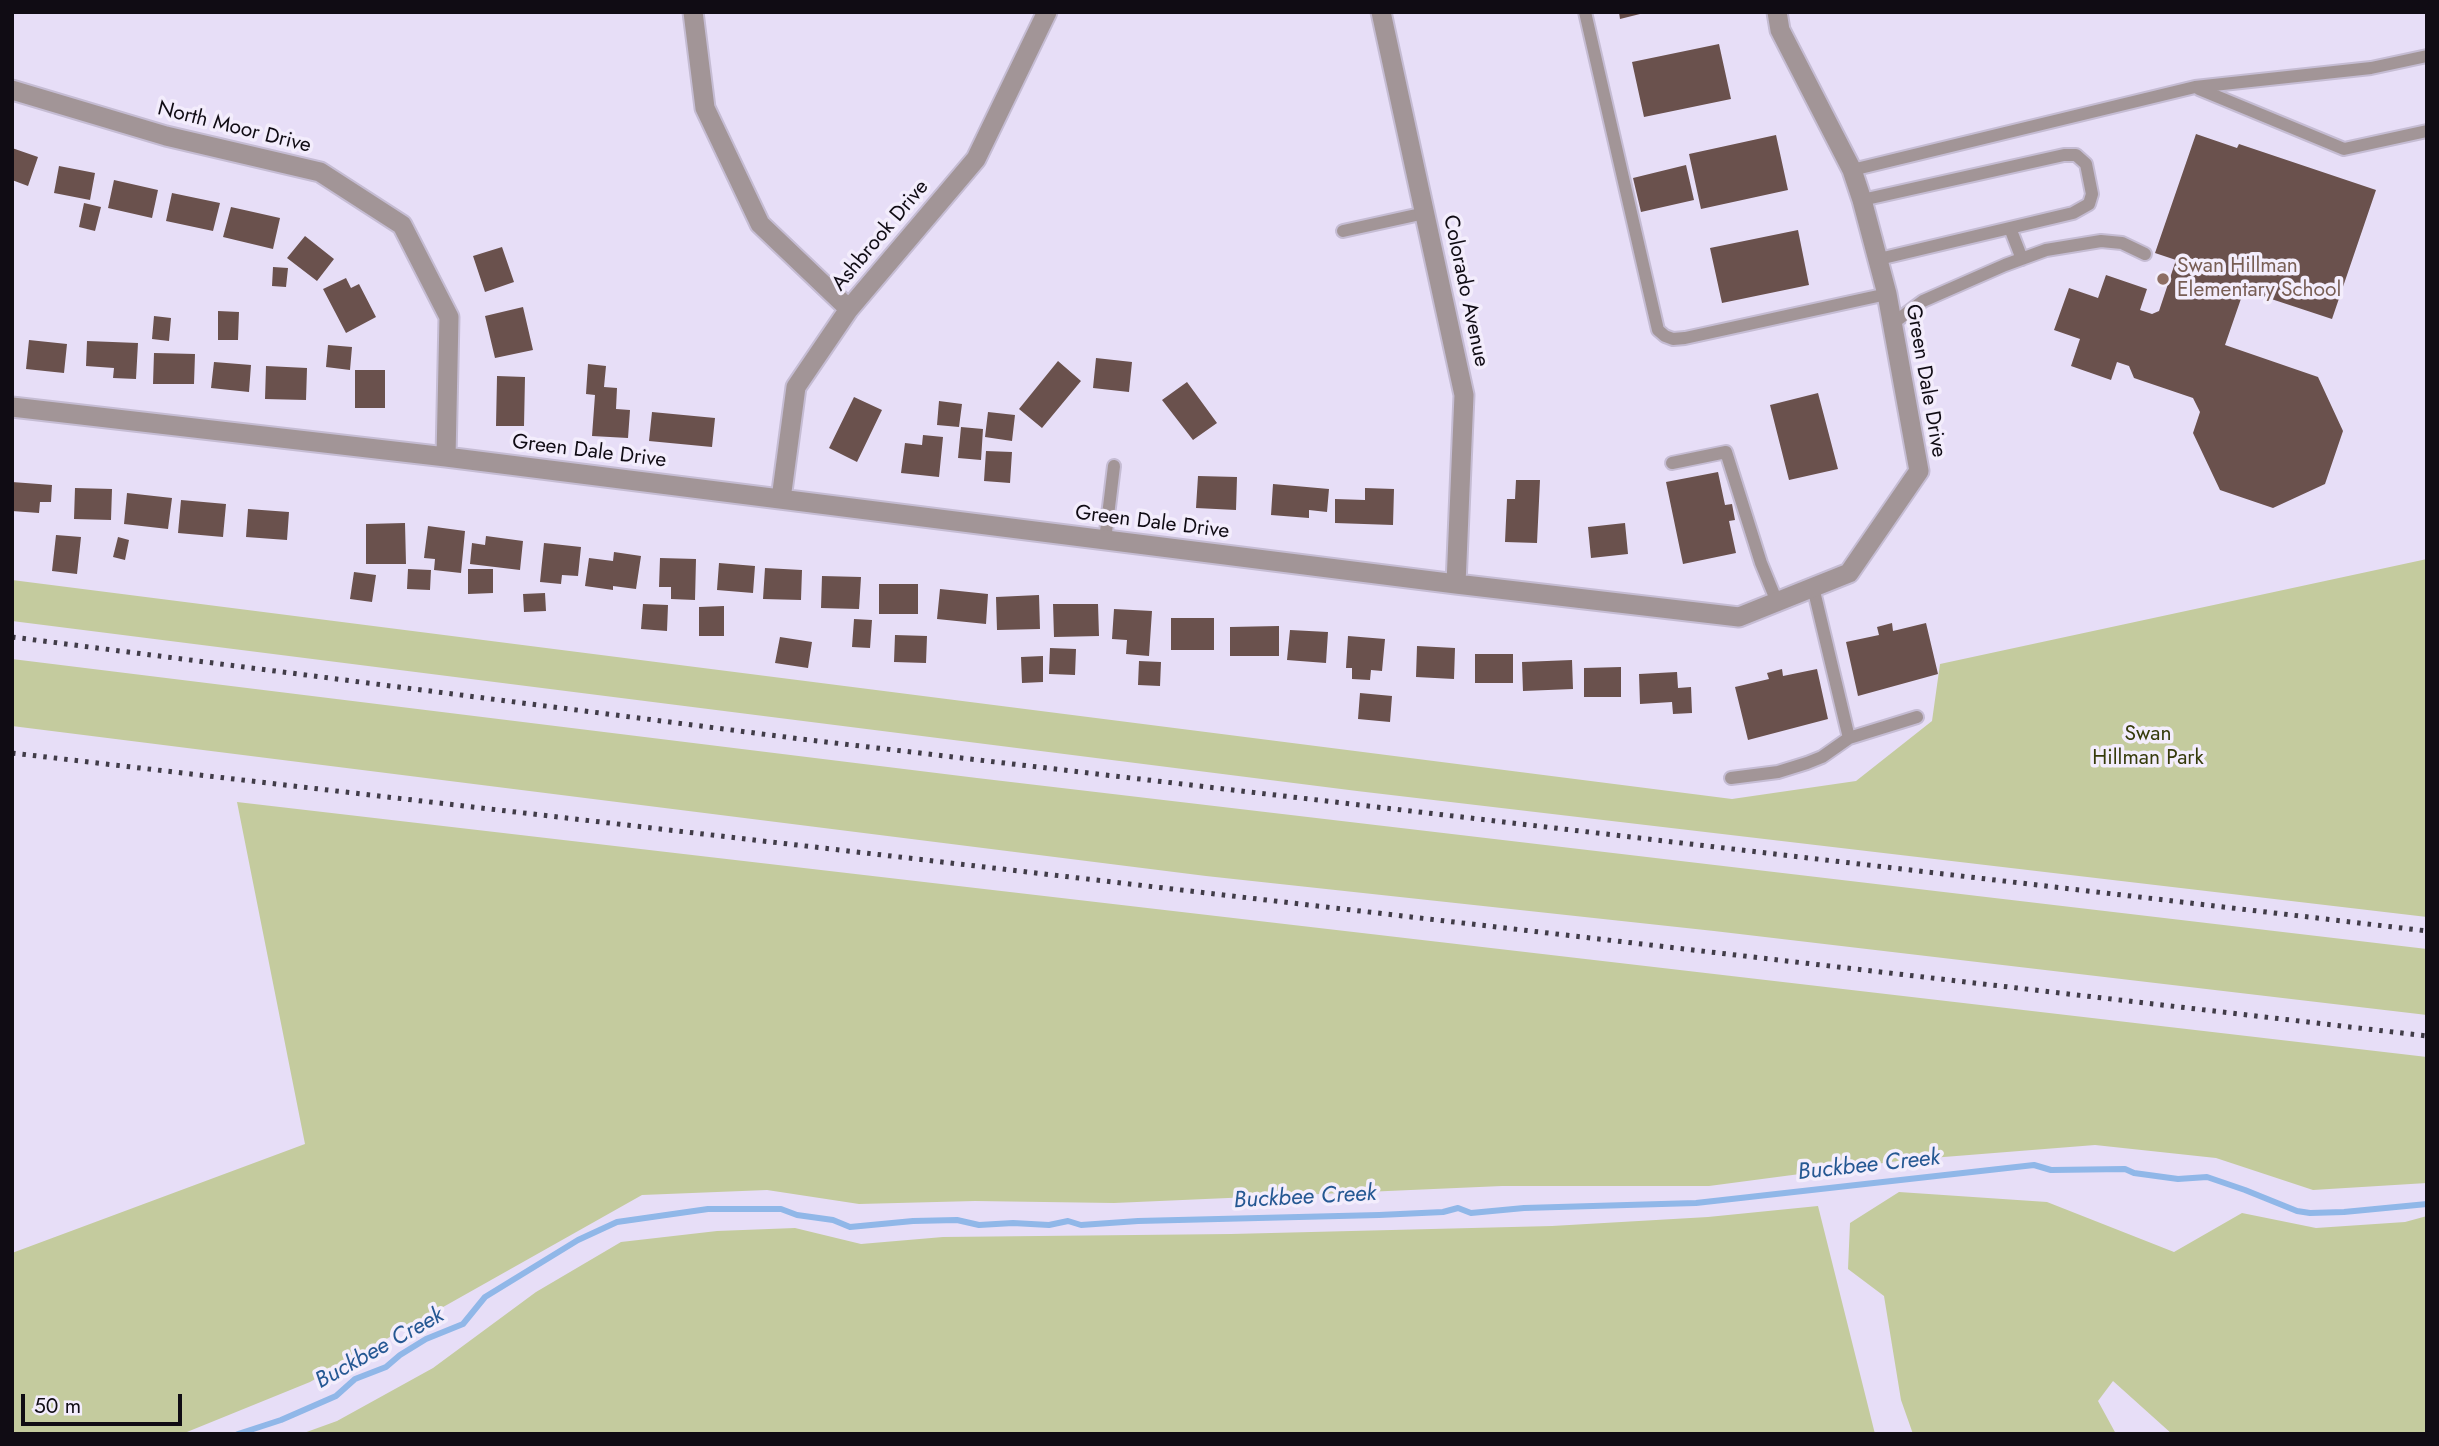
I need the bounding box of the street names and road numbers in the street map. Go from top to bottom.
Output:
street label: North Moor Drive [155,97,313,159]
street label: Ashbrook Drive [827,175,935,297]
street label: Colorado Avenue [1437,213,1493,369]
street label: Green Dale Drive [1899,302,1951,460]
street label: Green Dale Drive [510,430,668,474]
street label: Green Dale Drive [1073,501,1231,545]

